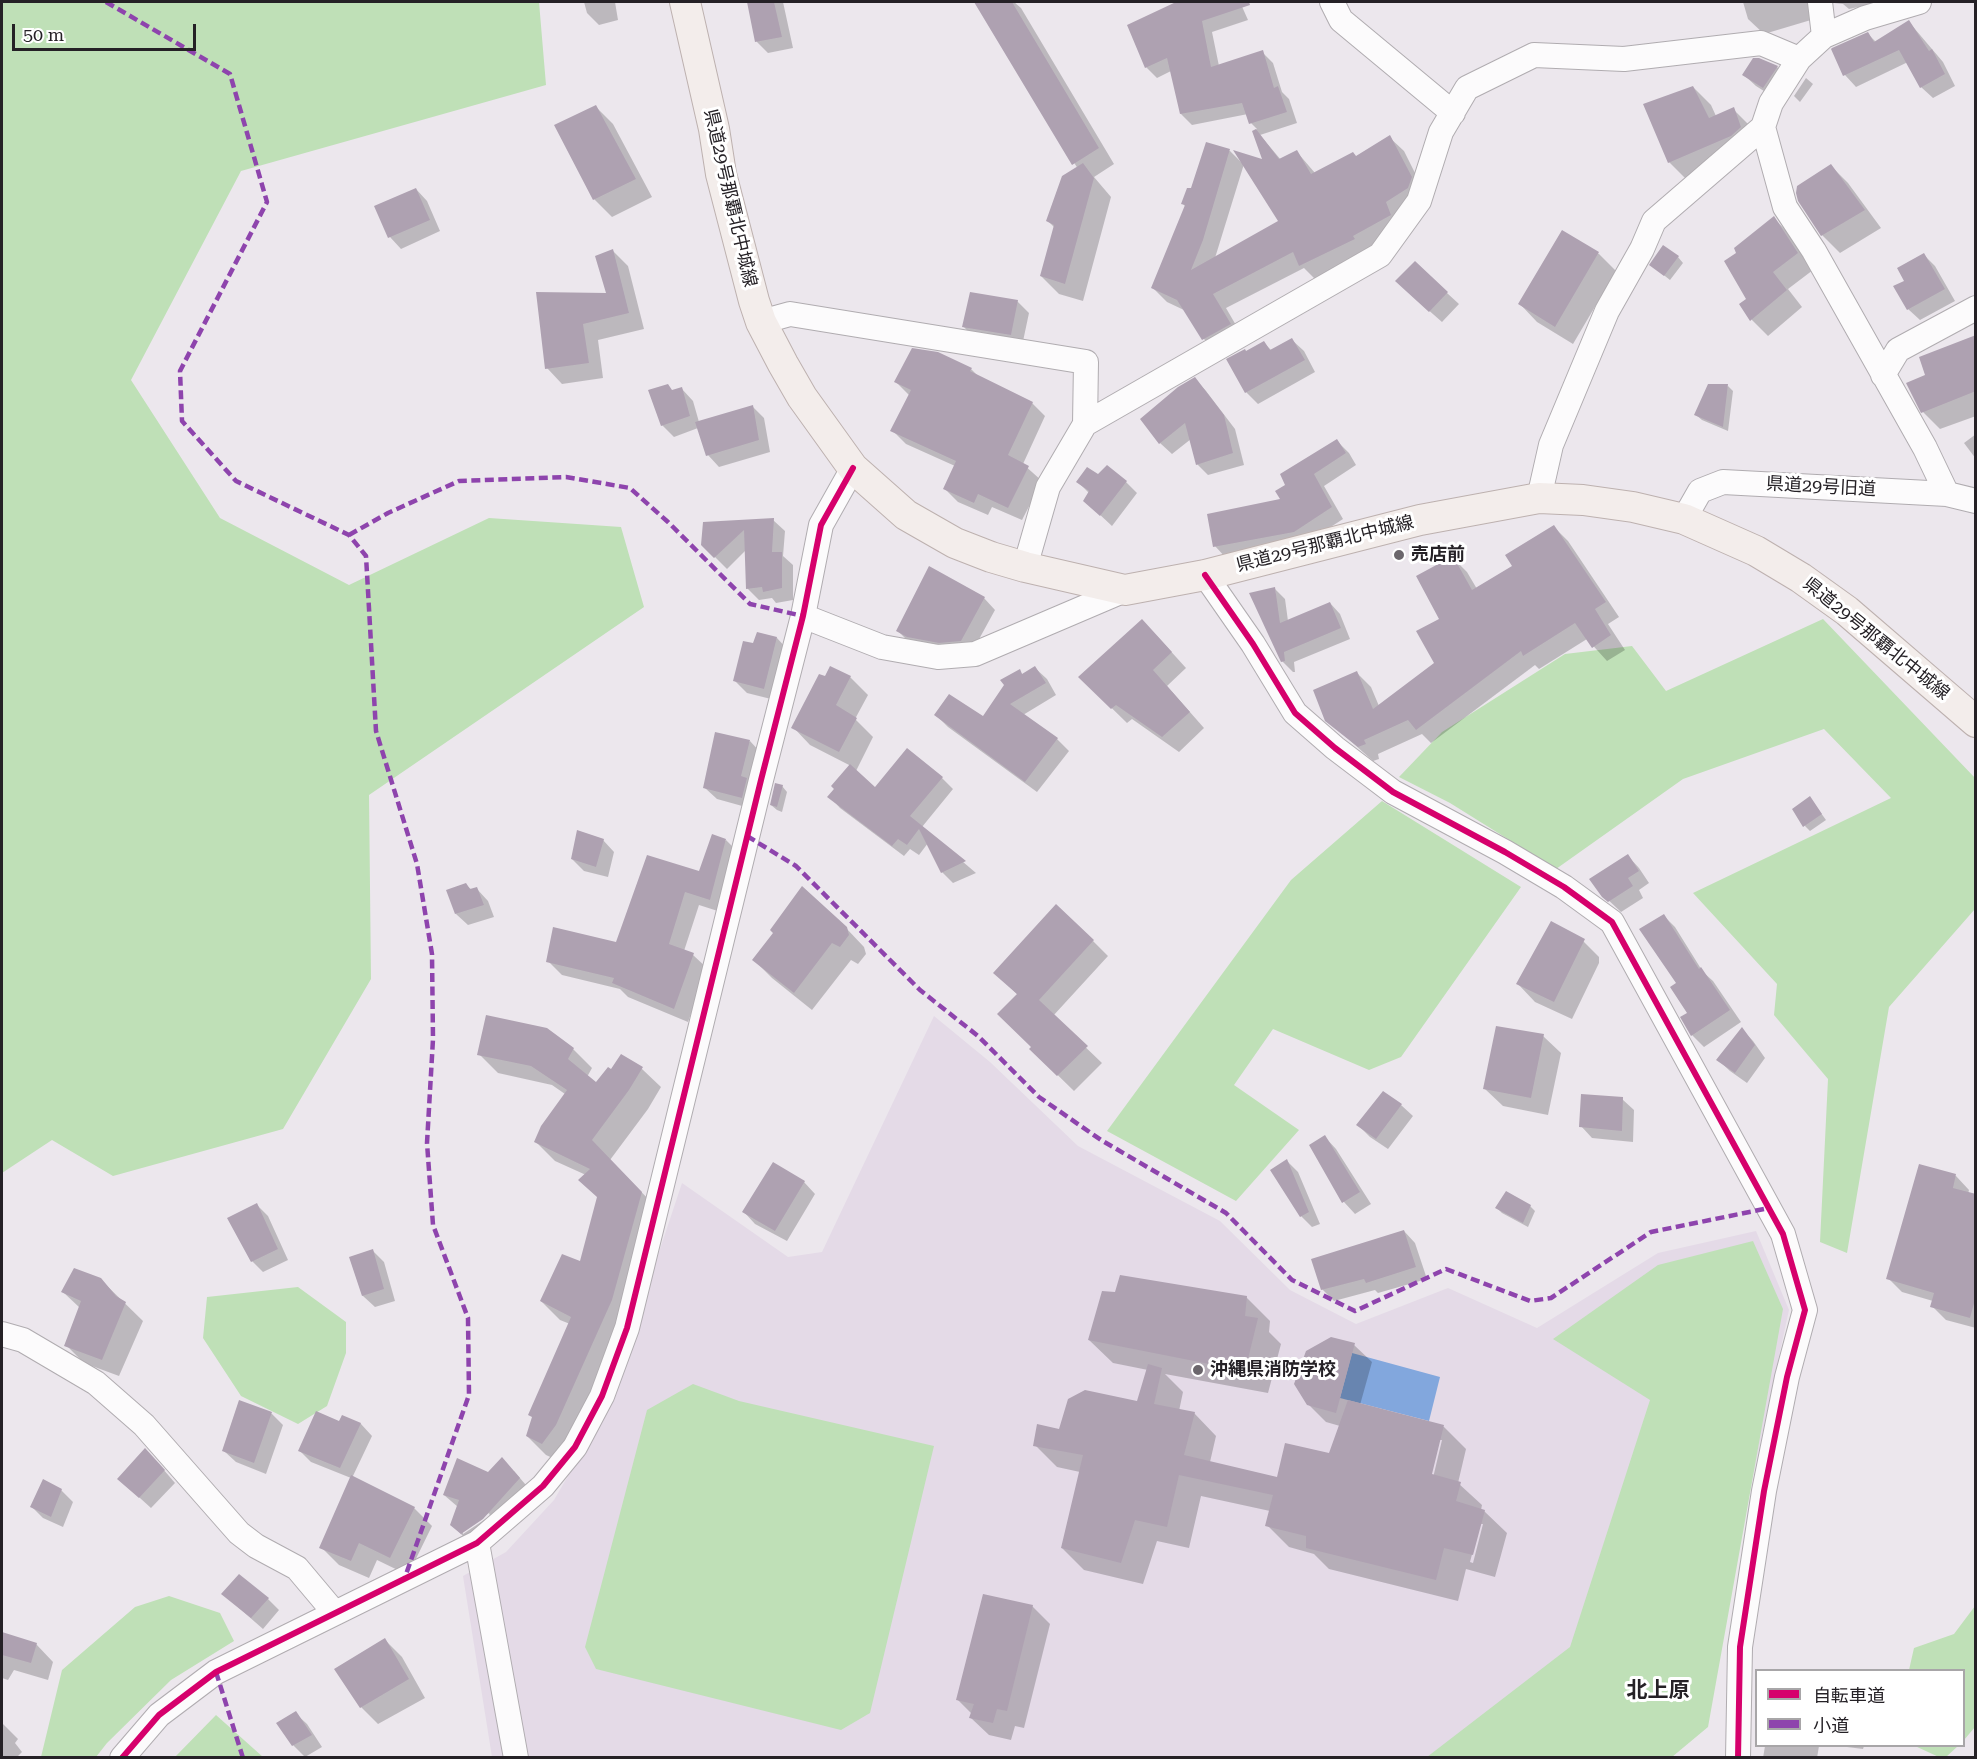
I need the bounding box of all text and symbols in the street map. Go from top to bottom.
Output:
scale bar [15,12,200,50]
text: 50 m [23,24,64,45]
street label: 県道29号那覇北中城線 [699,107,761,289]
street label: 県道29号旧道 [1765,473,1877,501]
street label: 県道29号那覇北中城線 [1234,511,1416,577]
place label: 売店前 [1411,544,1465,566]
marker: 売店前 [1392,548,1406,562]
street label: 県道29号那覇北中城線 [1798,573,1954,705]
place label: 沖縄県消防学校 [1210,1359,1336,1381]
marker: 沖縄県消防学校 [1191,1363,1205,1377]
legend [1755,1669,1965,1747]
district label: 北上原 [1627,1678,1689,1704]
text: 自転車道 [1813,1685,1885,1706]
text: 小道 [1813,1715,1849,1736]

